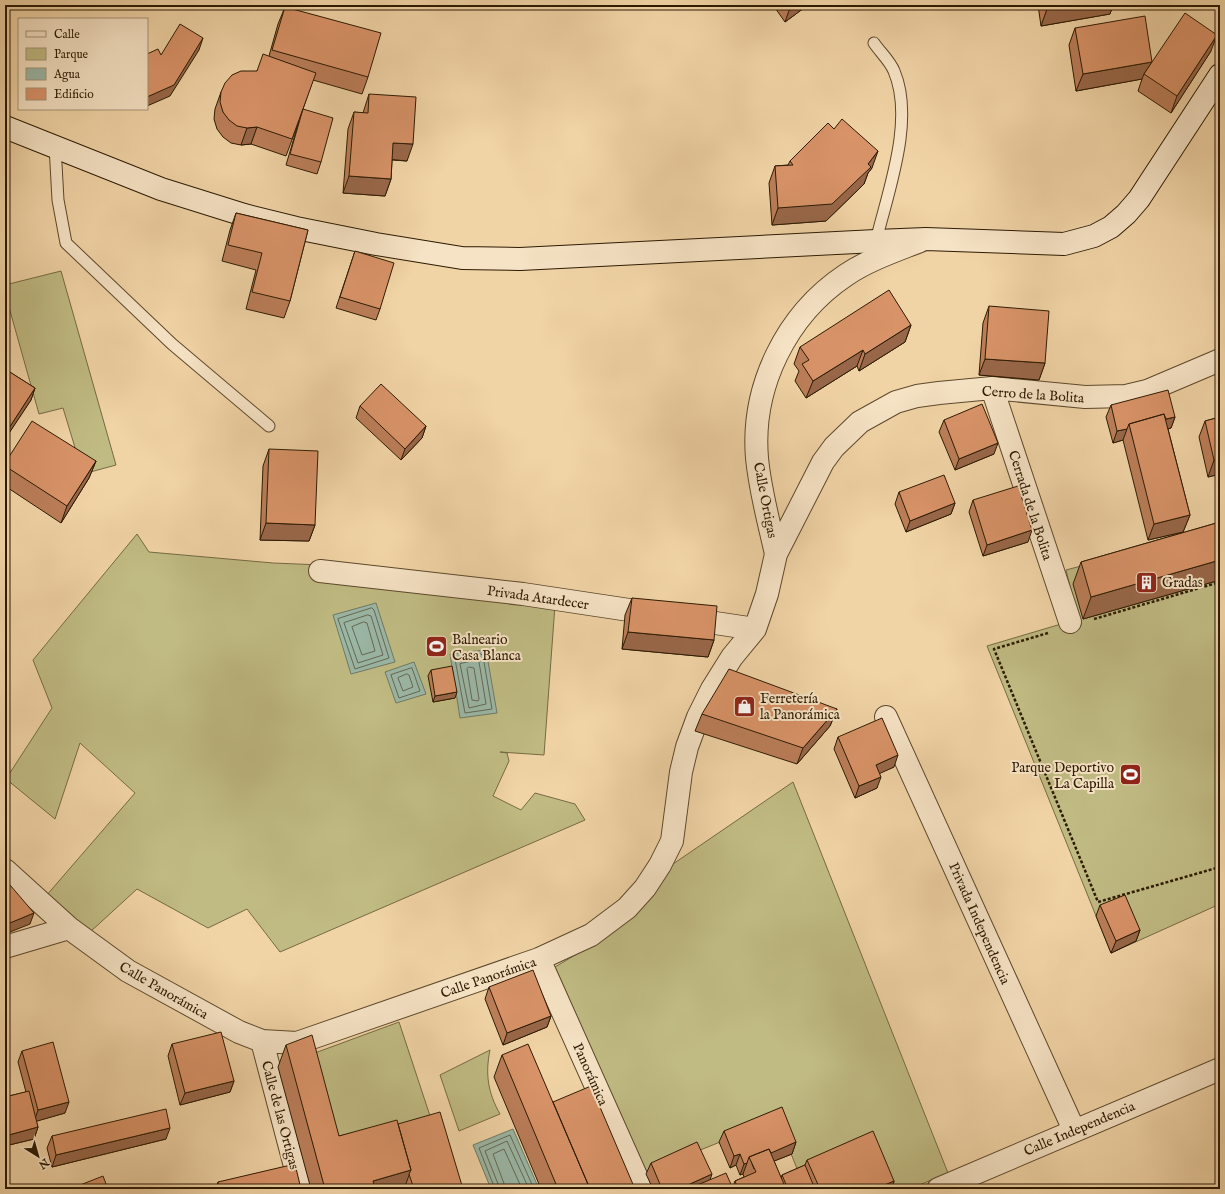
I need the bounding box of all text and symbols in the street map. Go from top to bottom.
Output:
legend [18,18,148,110]
text: Calle [54,27,80,42]
text: Parque [54,47,89,63]
text: Agua [53,67,81,82]
text: Edificio [54,87,94,102]
street label: Cerro de la Bolita [981,382,1086,408]
street label: Cerrada de la Bolita [1004,448,1057,563]
street label: Calle Ortigas [749,461,781,540]
building icon: Gradas [1134,569,1160,595]
place label: Gradas [1162,574,1203,592]
street label: Privada Atardecer [486,582,590,614]
place label: Balneario Casa Blanca [452,631,522,665]
sports icon: Balneario Casa Blanca [423,634,449,660]
place label: Ferretería la Panorámica [760,690,841,724]
shop icon: Ferretería la Panorámica [731,693,757,719]
place label: Parque Deportivo La Capilla [1011,759,1115,793]
sports icon: Parque Deportivo La Capilla [1117,762,1143,788]
street label: Privada Independencia [944,860,1014,988]
street label: Calle Panorámica [438,953,539,1003]
street label: Calle Panorámica [116,958,212,1024]
street label: Panorámica [568,1040,612,1109]
street label: Calle de las Ortigas [257,1059,303,1172]
street label: Calle Independencia [1021,1097,1139,1160]
north arrow [18,1136,58,1176]
text: N [35,1154,52,1172]

